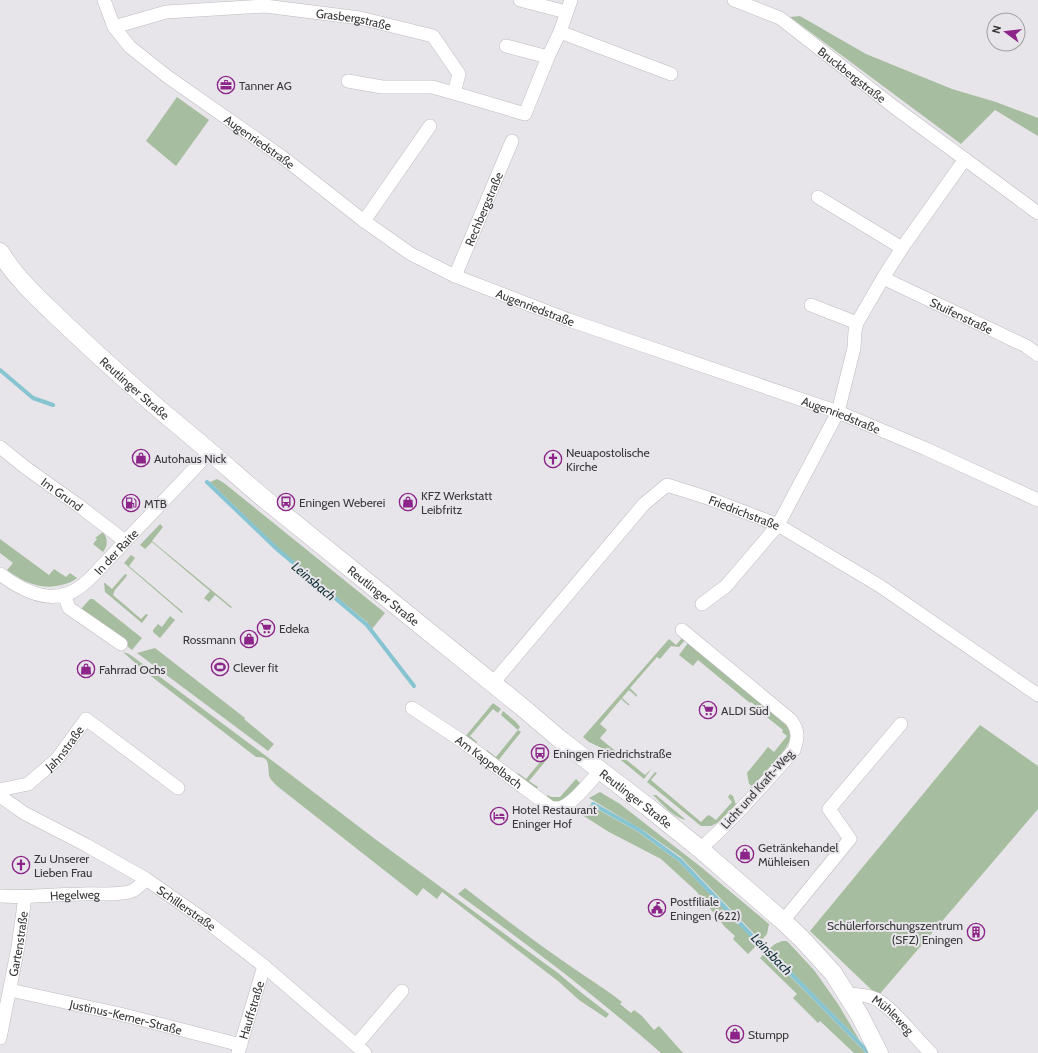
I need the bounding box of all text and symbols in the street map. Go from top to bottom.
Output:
street label: Grasbergstraße [315,5,393,33]
north arrow [986,12,1026,52]
text: N [989,24,1004,35]
street label: Bruckbergstraße [815,43,889,106]
office icon: Tanner AG [216,75,236,95]
place label: Tanner AG [239,78,292,93]
street label: Augenriedstraße [222,111,298,172]
street label: Rechbergstraße [461,169,506,248]
street label: Augenriedstraße [494,285,577,329]
street label: Stuifenstraße [928,294,995,337]
street label: Reutlinger Straße [97,353,173,422]
street label: Augenriedstraße [800,393,883,436]
place label: Neuapostolische Kirche [566,445,650,474]
shop icon: Autohaus Nick [131,448,151,468]
church icon: Neuapostolische Kirche [543,449,563,469]
place label: Autohaus Nick [154,451,227,466]
street label: Im Grund [39,474,86,514]
place label: KFZ Werkstatt Leibfritz [421,488,492,517]
bus stop icon: Eningen Weberei [276,492,296,512]
shop icon: KFZ Werkstatt Leibfritz [398,492,418,512]
street label: Friedrichstraße [707,492,782,532]
fuel station icon: MTB [121,493,141,513]
place label: Eningen Weberei [299,495,385,510]
place label: MTB [144,496,167,511]
street label: In der Raite [91,525,141,577]
water label: Leinsbach [289,558,339,604]
street label: Reutlinger Straße [345,562,423,629]
supermarket icon: Edeka [256,618,276,638]
place label: Edeka [279,621,310,636]
shop icon: Rossmann [239,629,259,649]
place label: Rossmann [183,632,236,647]
sports icon: Clever fit [210,657,230,677]
shop icon: Fahrrad Ochs [76,659,96,679]
place label: Clever fit [233,660,278,675]
place label: Fahrrad Ochs [99,662,166,677]
supermarket icon: ALDI Süd [698,700,718,720]
place label: ALDI Süd [721,703,769,718]
street label: Jahnstraße [41,722,86,774]
street label: Am Kappelbach [453,731,526,791]
bus stop icon: Eningen Friedrichstraße [530,743,550,763]
street label: Licht und Kraft-Weg [717,745,797,832]
place label: Eningen Friedrichstraße [553,746,672,761]
street label: Reutlinger Straße [597,765,675,831]
place label: Hotel Restaurant Eninger Hof [512,802,597,831]
hotel icon: Hotel Restaurant Eninger Hof [489,806,509,826]
place label: Getränkehandel Mühleisen [758,840,838,869]
shop icon: Getränkehandel Mühleisen [735,844,755,864]
place label: Zu Unserer Lieben Frau [34,851,92,880]
church icon: Zu Unserer Lieben Frau [11,855,31,875]
street label: Schillerstraße [154,882,219,934]
street label: Hegelweg [49,886,101,903]
place label: Postfiliale Eningen (622) [670,894,741,923]
public building icon: Postfiliale Eningen (622) [647,898,667,918]
street label: Gartenstraße [5,910,30,978]
place label: Schülerforschungszentrum (SFZ) Eningen [827,918,963,947]
building icon: Schülerforschungszentrum (SFZ) Eningen [966,922,986,942]
water label: Leinsbach [748,930,796,978]
street label: Hauffstraße [235,979,267,1041]
street label: Mühleweg [870,991,918,1038]
street label: Justinus-Kerner-Straße [68,996,184,1037]
shop icon: Stumpp [725,1024,745,1044]
place label: Stumpp [748,1027,789,1042]

